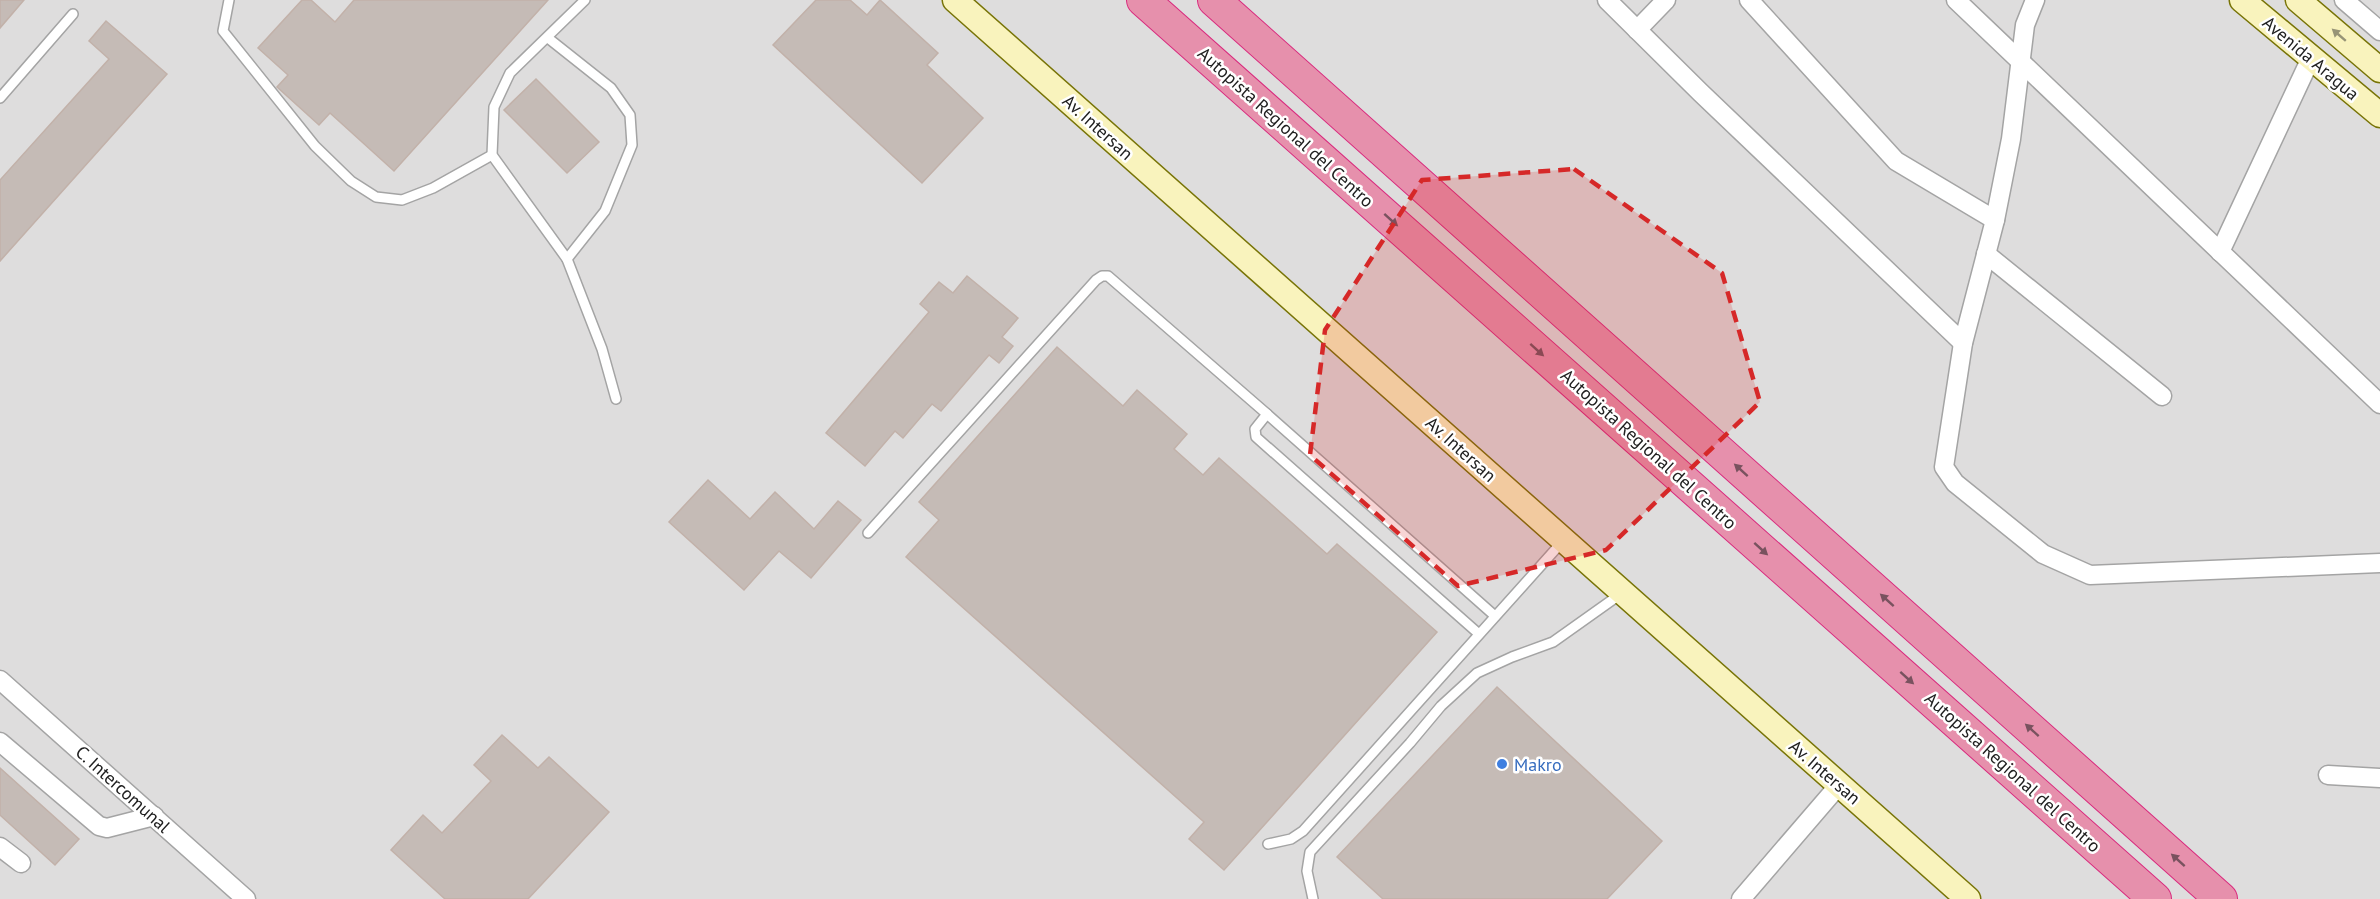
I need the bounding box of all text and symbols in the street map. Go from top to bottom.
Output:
street label: Avenida Aragua [2258,11,2364,105]
one-way arrow [2332,29,2347,42]
street label: Autopista Regional del Centro [1193,42,1379,212]
street label: Av. Intersan [1058,89,1138,165]
one-way arrow [1383,213,1398,226]
one-way arrow [1529,343,1545,356]
street label: Autopista Regional del Centro [1556,364,1742,534]
street label: Av. Intersan [1421,411,1501,487]
one-way arrow [1734,464,1749,477]
one-way arrow [1753,542,1768,555]
one-way arrow [1880,594,1895,607]
one-way arrow [1899,671,1914,684]
street label: Autopista Regional del Centro [1920,687,2106,857]
one-way arrow [2025,724,2040,737]
street label: Av. Intersan [1785,735,1865,809]
street label: C. Intercomunal [71,740,176,838]
place label: Makro [1514,753,1562,776]
marker: Makro [1495,757,1509,771]
one-way arrow [2170,853,2185,867]

